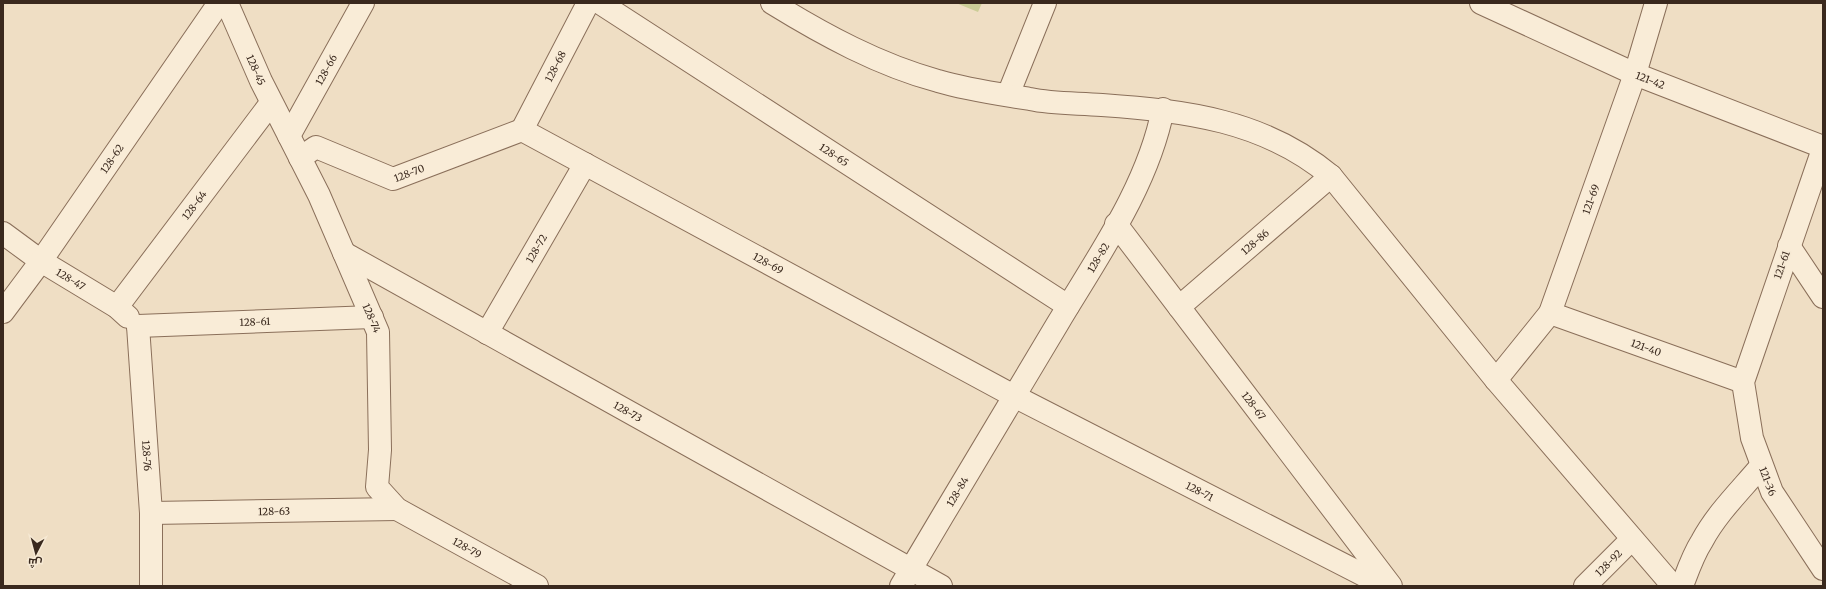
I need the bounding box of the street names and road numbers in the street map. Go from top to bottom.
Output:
street label: 128-68 [542,48,569,84]
street label: 128-66 [312,52,340,87]
street label: 128-45 [244,53,269,88]
street label: 121-42 [1634,68,1667,92]
street label: 128-65 [817,140,852,169]
street label: 128-62 [97,141,126,176]
street label: 128-70 [392,161,426,185]
street label: 121-69 [1579,182,1602,216]
street label: 128-64 [179,188,209,222]
street label: 128-86 [1238,226,1271,257]
street label: 128-72 [523,231,550,265]
street label: 128-82 [1084,240,1112,275]
street label: 121-61 [1771,249,1793,281]
street label: 128-69 [751,250,786,277]
street label: 128-47 [54,265,88,293]
street label: 128-74 [360,301,384,335]
street label: 128-61 [239,314,271,329]
street label: 121-40 [1629,336,1663,359]
street label: 128-67 [1239,389,1269,422]
street label: 128-73 [611,398,645,425]
street label: 128-76 [139,440,155,472]
street label: 121-36 [1757,465,1779,498]
street label: 128-84 [943,474,971,509]
street label: 128-71 [1184,479,1216,504]
street label: 128-63 [258,504,290,518]
street label: 128-79 [450,534,484,561]
street label: 128-92 [1592,546,1625,579]

